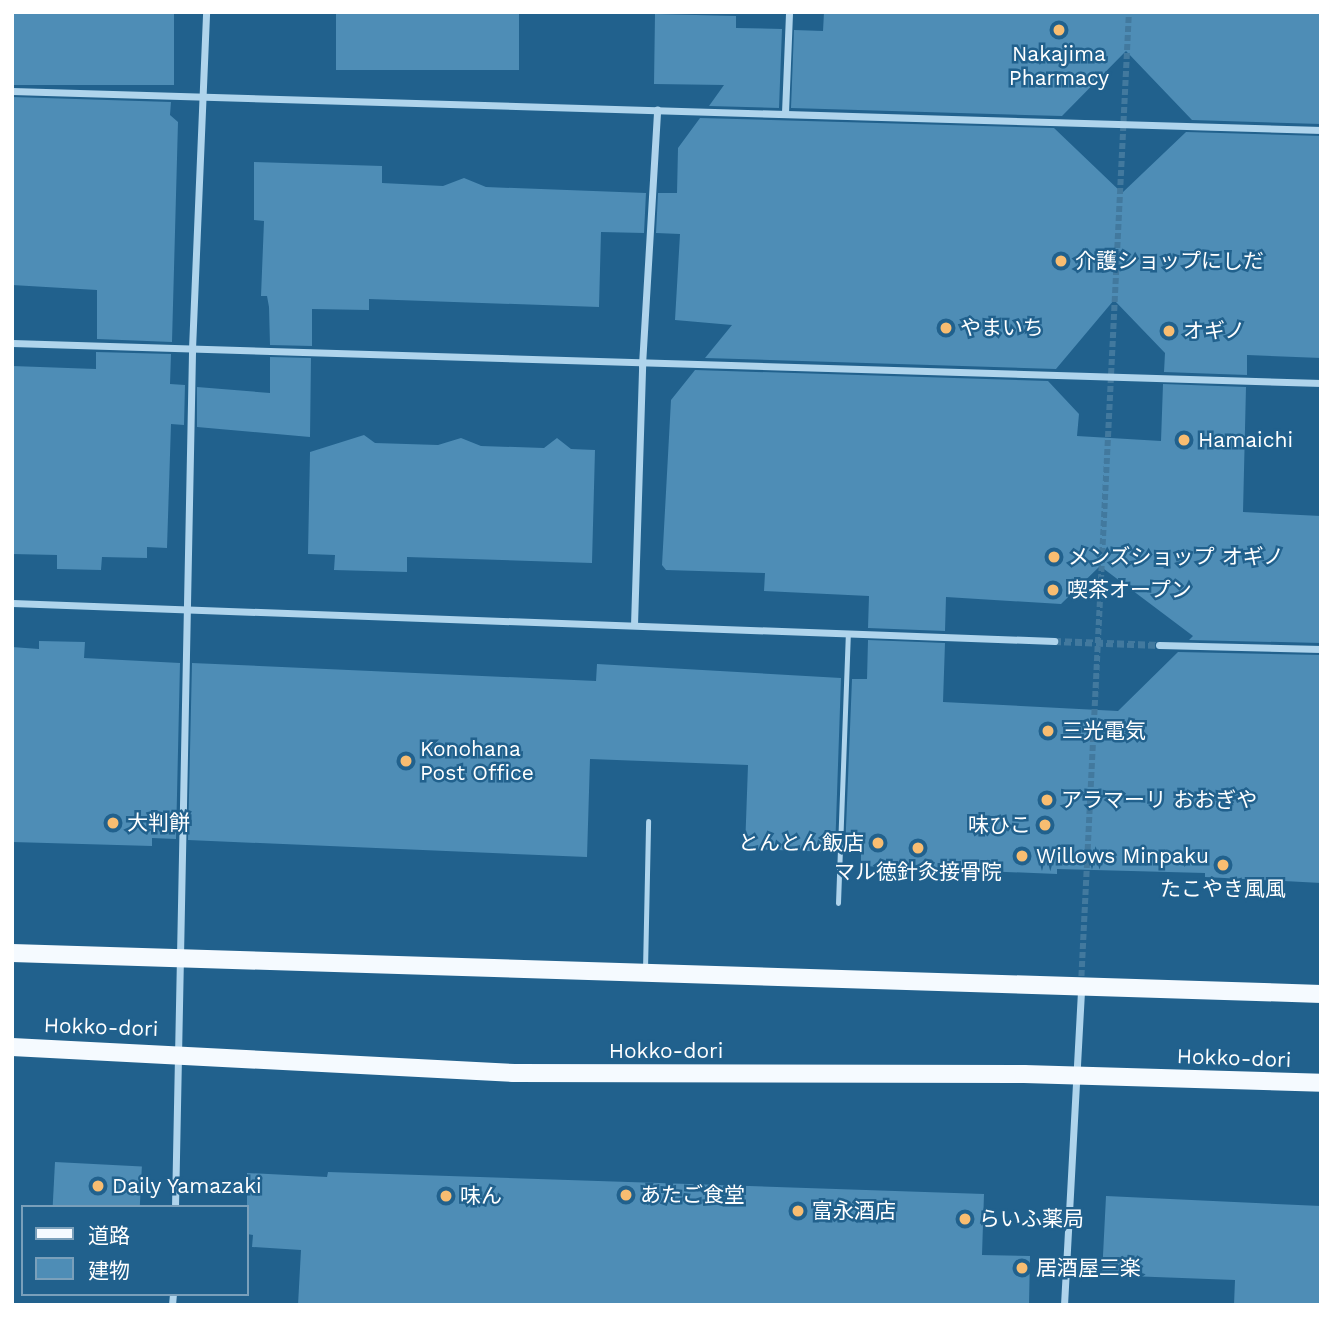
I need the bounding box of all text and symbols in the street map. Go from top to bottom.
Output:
marker: Nakajima Pharmacy [1051,22,1067,38]
place label: Nakajima Pharmacy [1009,41,1109,91]
place label: 介護ショップにしだ [1075,248,1264,274]
marker: 介護ショップにしだ [1053,253,1069,269]
place label: やまいち [960,315,1044,341]
place label: オギノ [1183,318,1246,344]
marker: やまいち [938,320,954,336]
marker: オギノ [1161,323,1177,339]
place label: Hamaichi [1198,427,1293,453]
marker: Hamaichi [1176,432,1192,448]
place label: メンズショップ オギノ [1068,544,1285,570]
marker: メンズショップ オギノ [1046,549,1062,565]
place label: 喫茶オープン [1067,577,1193,603]
marker: 喫茶オープン [1045,582,1061,598]
place label: 三光電気 [1062,718,1146,744]
marker: 三光電気 [1040,723,1056,739]
place label: Konohana Post Office [420,736,534,786]
marker: Konohana Post Office [398,753,414,769]
place label: アラマーリ おおぎや [1061,787,1257,813]
marker: アラマーリ おおぎや [1039,792,1055,808]
place label: 大判餅 [127,810,190,836]
place label: 味ひこ [968,812,1031,838]
marker: 大判餅 [105,815,121,831]
marker: 味ひこ [1037,817,1053,833]
place label: とんとん飯店 [738,830,864,856]
marker: とんとん飯店 [870,835,886,851]
marker: マル徳針灸接骨院 [910,840,926,856]
place label: Willows Minpaku [1036,843,1209,869]
marker: Willows Minpaku [1014,848,1030,864]
marker: たこやき風風 [1215,857,1231,873]
place label: マル徳針灸接骨院 [834,859,1002,885]
place label: たこやき風風 [1160,876,1286,902]
street label: Hokko-dori [43,1012,159,1042]
street label: Hokko-dori [609,1038,723,1064]
street label: Hokko-dori [1176,1043,1292,1073]
place label: Daily Yamazaki [112,1173,263,1199]
marker: Daily Yamazaki [90,1178,106,1194]
place label: あたご食堂 [640,1182,745,1208]
place label: 味ん [460,1183,502,1209]
marker: あたご食堂 [618,1187,634,1203]
marker: 味ん [438,1188,454,1204]
place label: 富永酒店 [812,1198,896,1224]
marker: 富永酒店 [790,1203,806,1219]
legend [21,1205,248,1296]
place label: らいふ薬局 [979,1206,1084,1232]
marker: らいふ薬局 [957,1211,973,1227]
text: 道路 [88,1223,130,1248]
place label: 居酒屋三楽 [1036,1255,1141,1281]
text: 建物 [88,1258,130,1283]
marker: 居酒屋三楽 [1014,1260,1030,1276]

